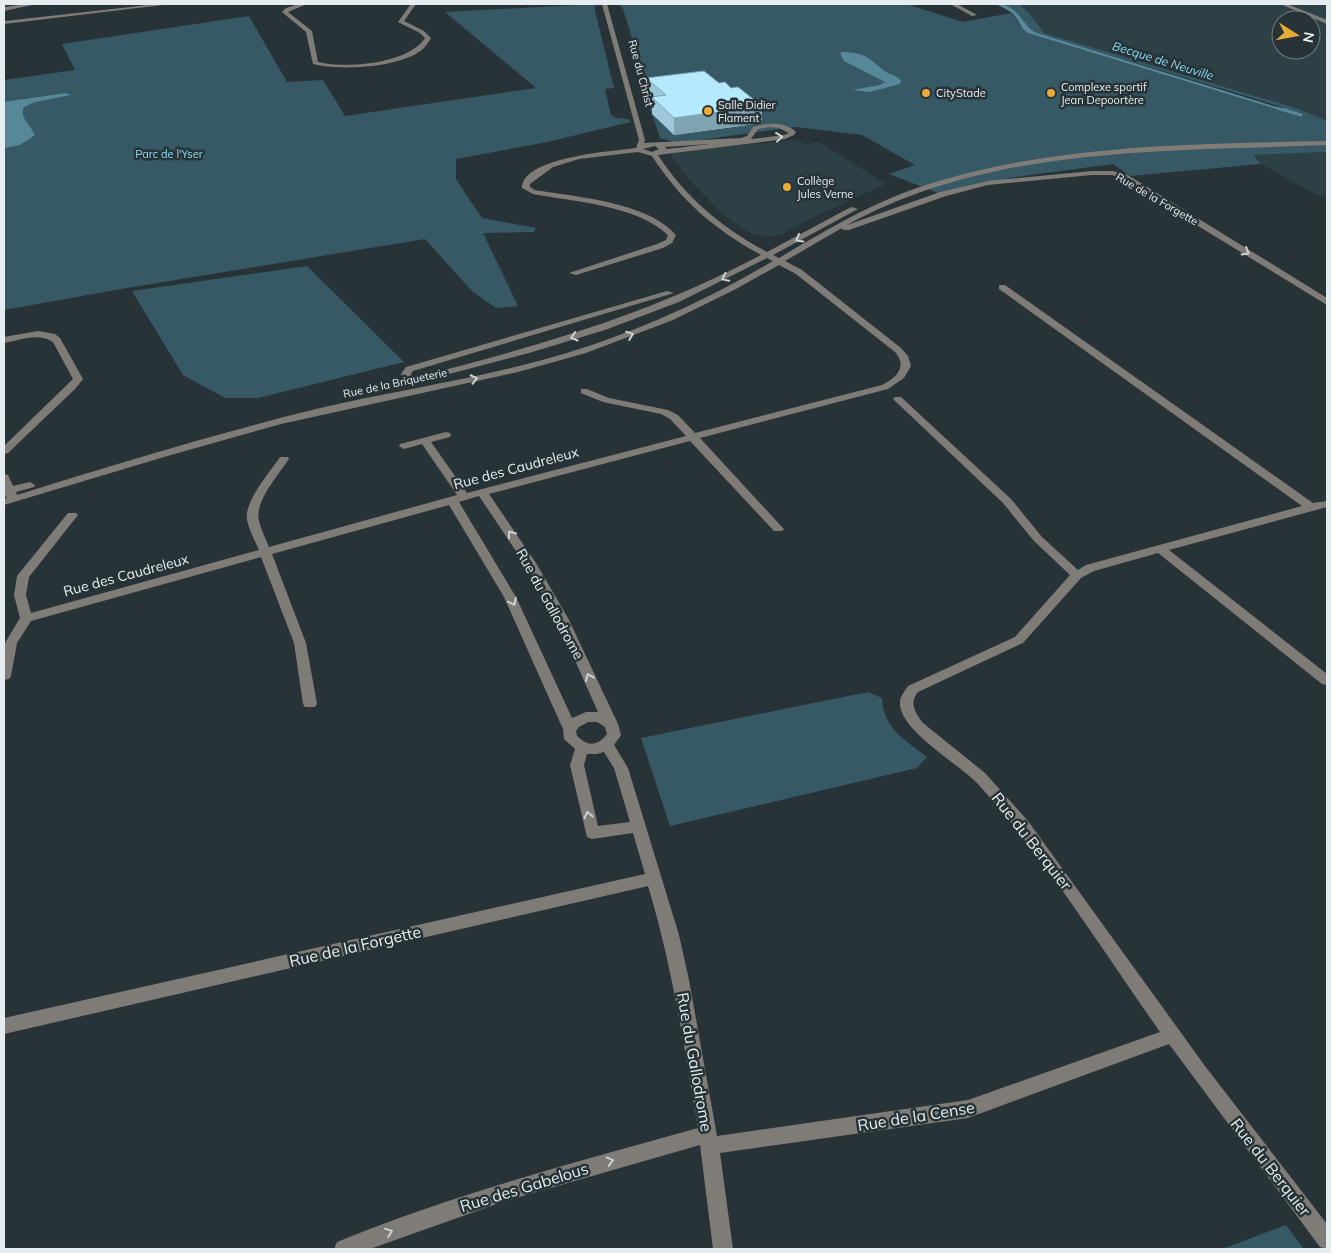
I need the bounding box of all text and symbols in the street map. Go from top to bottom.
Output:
north arrow [1271,10,1321,60]
text: N [1299,31,1319,44]
street label: Rue du Christ [625,38,657,108]
water label: Becque de Neuville [1111,38,1216,83]
place label: Complexe sportif Jean Depoortère [1061,80,1147,107]
place label: CityStade [936,86,986,100]
marker: CityStade [920,87,932,99]
marker: Complexe sportif Jean Depoortère [1045,87,1057,99]
place label: Salle Didier Flament [718,98,776,125]
marker: Salle Didier Flament [702,105,714,117]
one-way arrow [775,132,783,143]
park label: Parc de l'Yser [135,147,203,161]
street label: Rue de la Forgette [1113,170,1201,228]
place label: Collège Jules Verne [797,174,853,201]
marker: Collège Jules Verne [781,181,793,193]
one-way arrow [795,232,804,242]
one-way arrow [1241,246,1250,256]
one-way arrow [721,272,730,282]
one-way arrow [570,331,578,341]
one-way arrow [625,331,634,341]
street label: Rue de la Briqueterie [342,365,448,401]
one-way arrow [469,374,478,384]
street label: Rue des Caudreleux [451,442,581,493]
one-way arrow [508,531,517,540]
street label: Rue du Gallodrome [512,546,588,662]
street label: Rue des Caudreleux [61,549,191,600]
one-way arrow [507,597,517,606]
one-way arrow [584,673,595,682]
street label: Rue du Berquier [988,788,1077,894]
one-way arrow [583,810,594,819]
street label: Rue de la Forgette [287,921,423,971]
street label: Rue du Gallodrome [673,991,717,1133]
street label: Rue de la Cense [856,1097,976,1135]
street label: Rue du Berquier [1227,1114,1316,1220]
one-way arrow [606,1156,614,1166]
street label: Rue des Gabelous [457,1158,591,1216]
one-way arrow [384,1228,393,1238]

